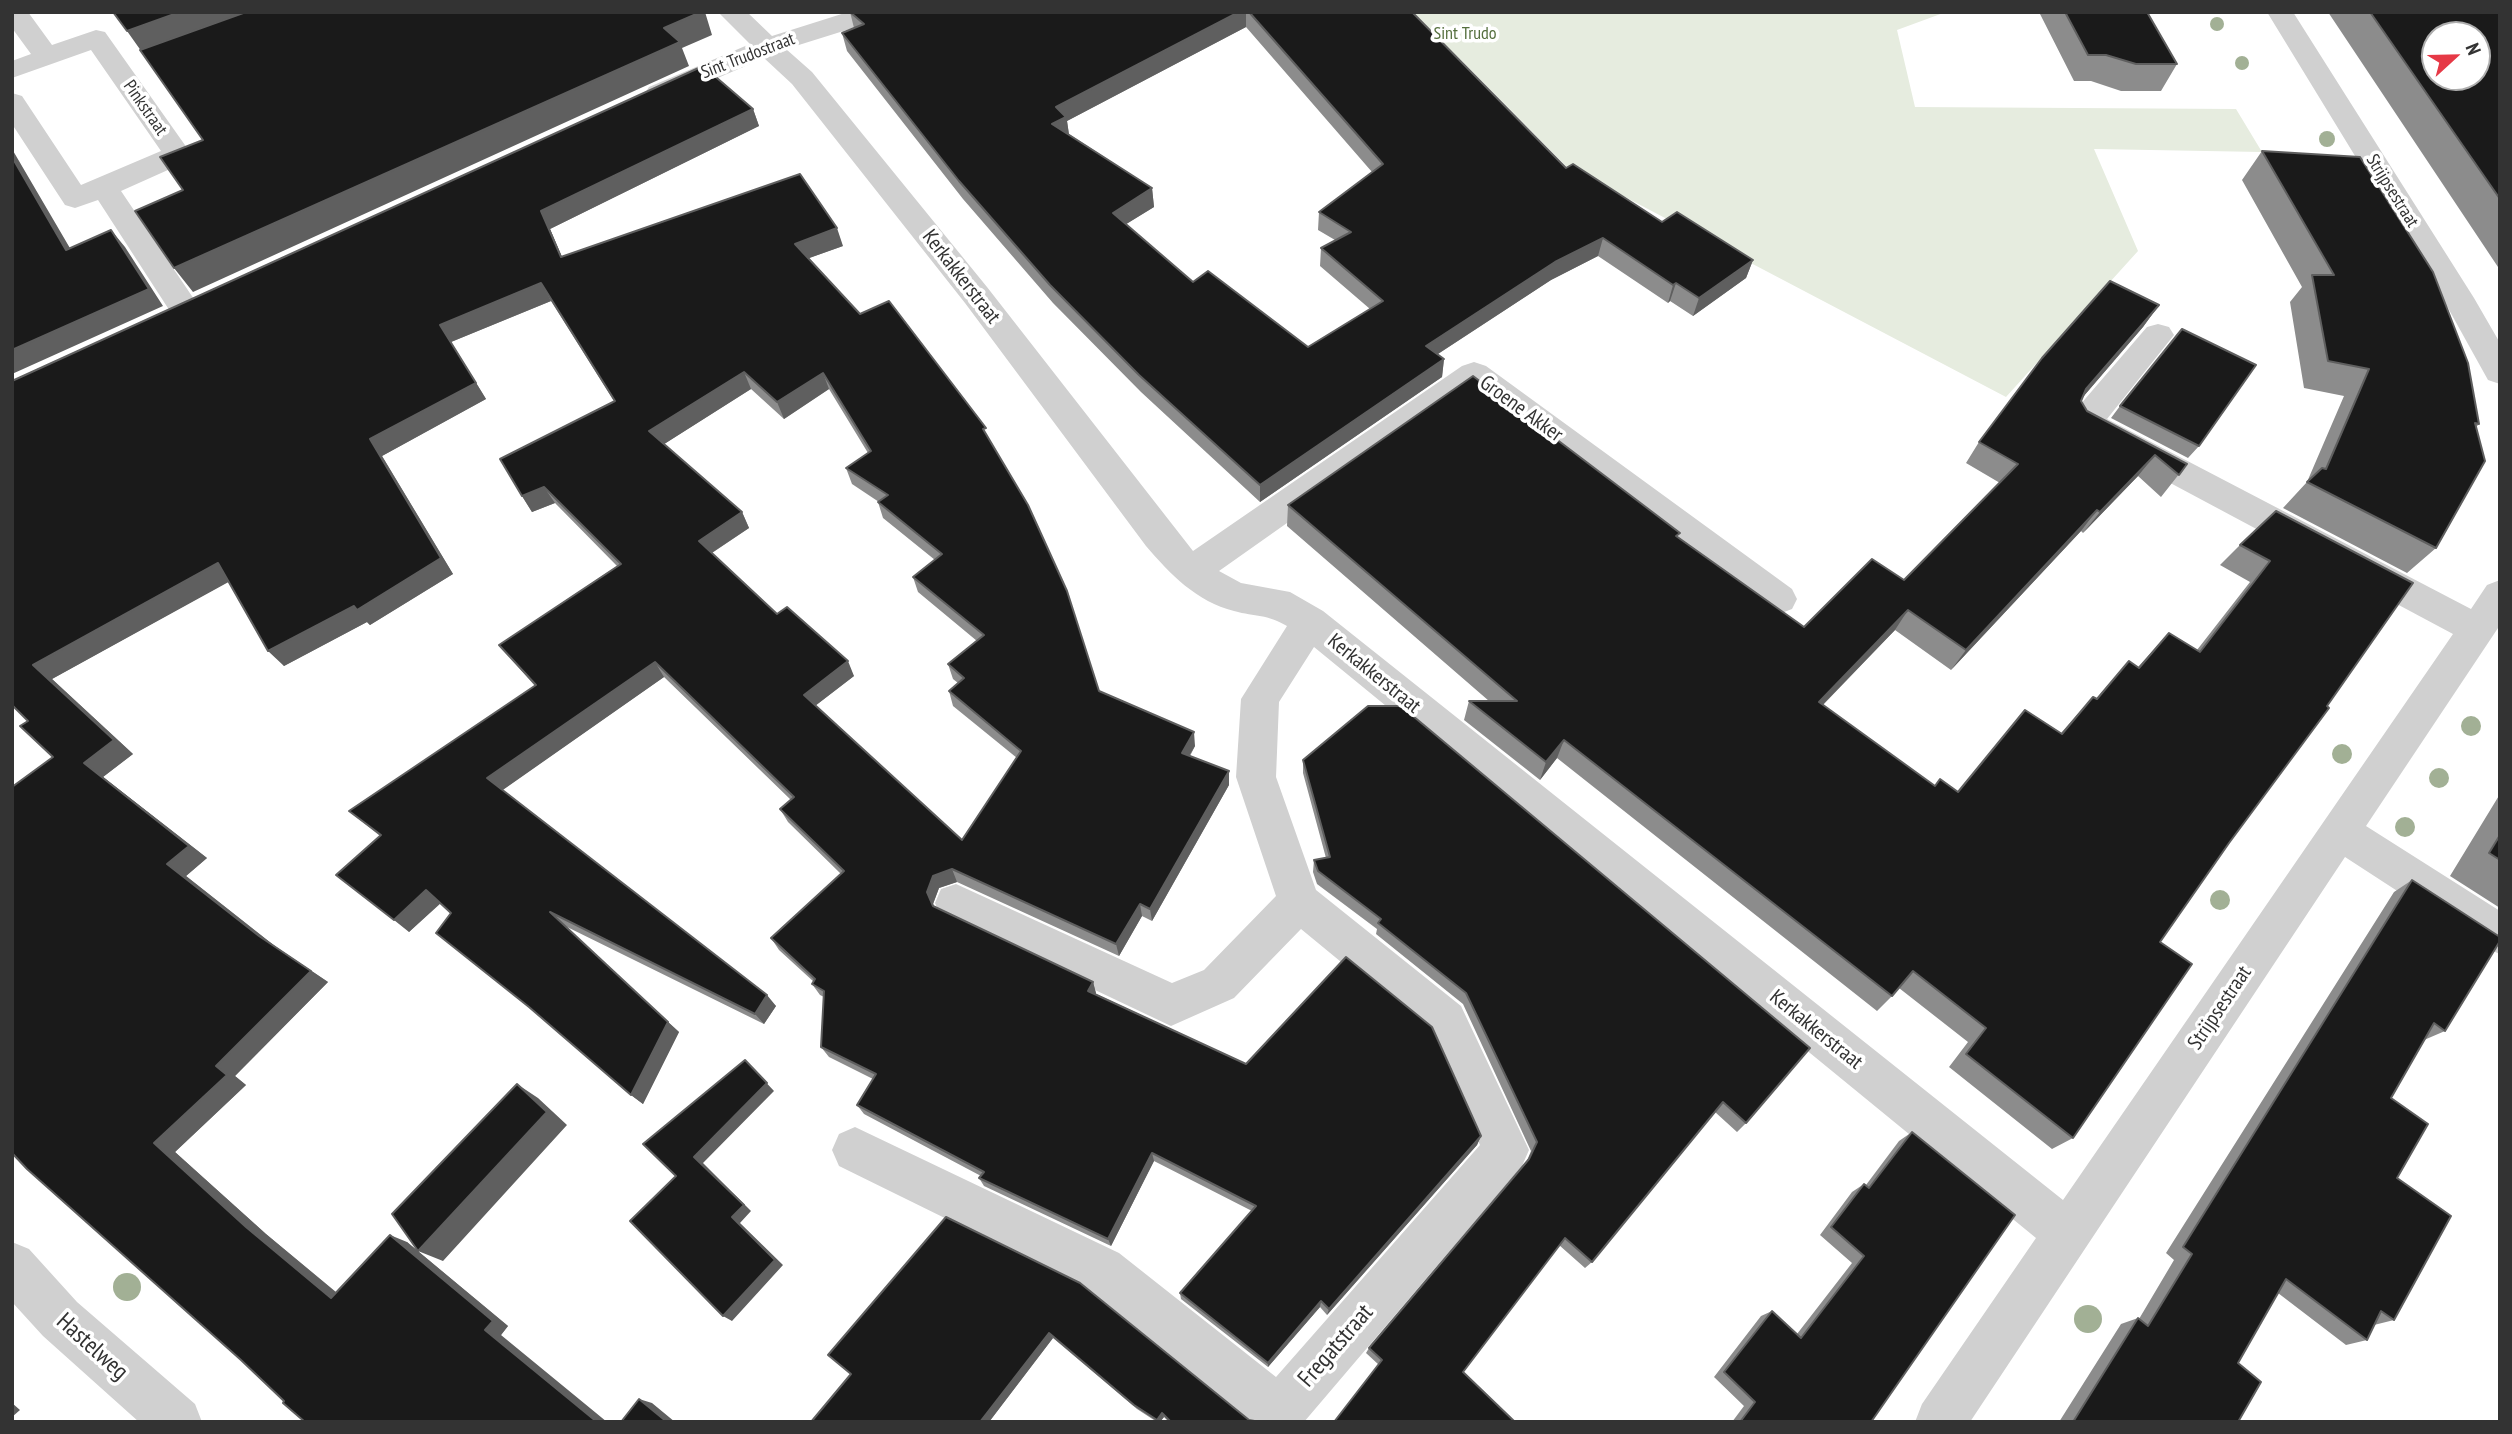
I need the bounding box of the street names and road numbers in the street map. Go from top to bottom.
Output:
street label: Sint Trudostraat [698,28,798,84]
street label: Pinkstraat [118,76,172,140]
street label: Strijpsestraat [2361,150,2423,232]
street label: Kerkakkerstraat [917,225,1005,329]
street label: Groene Akker [1475,370,1567,448]
street label: Kerkakkerstraat [1322,629,1426,719]
street label: Strijpsestraat [2183,961,2257,1055]
street label: Kerkakkerstraat [1764,985,1868,1075]
street label: Fregatstraat [1292,1299,1380,1393]
street label: Hastelweg [50,1307,134,1387]

